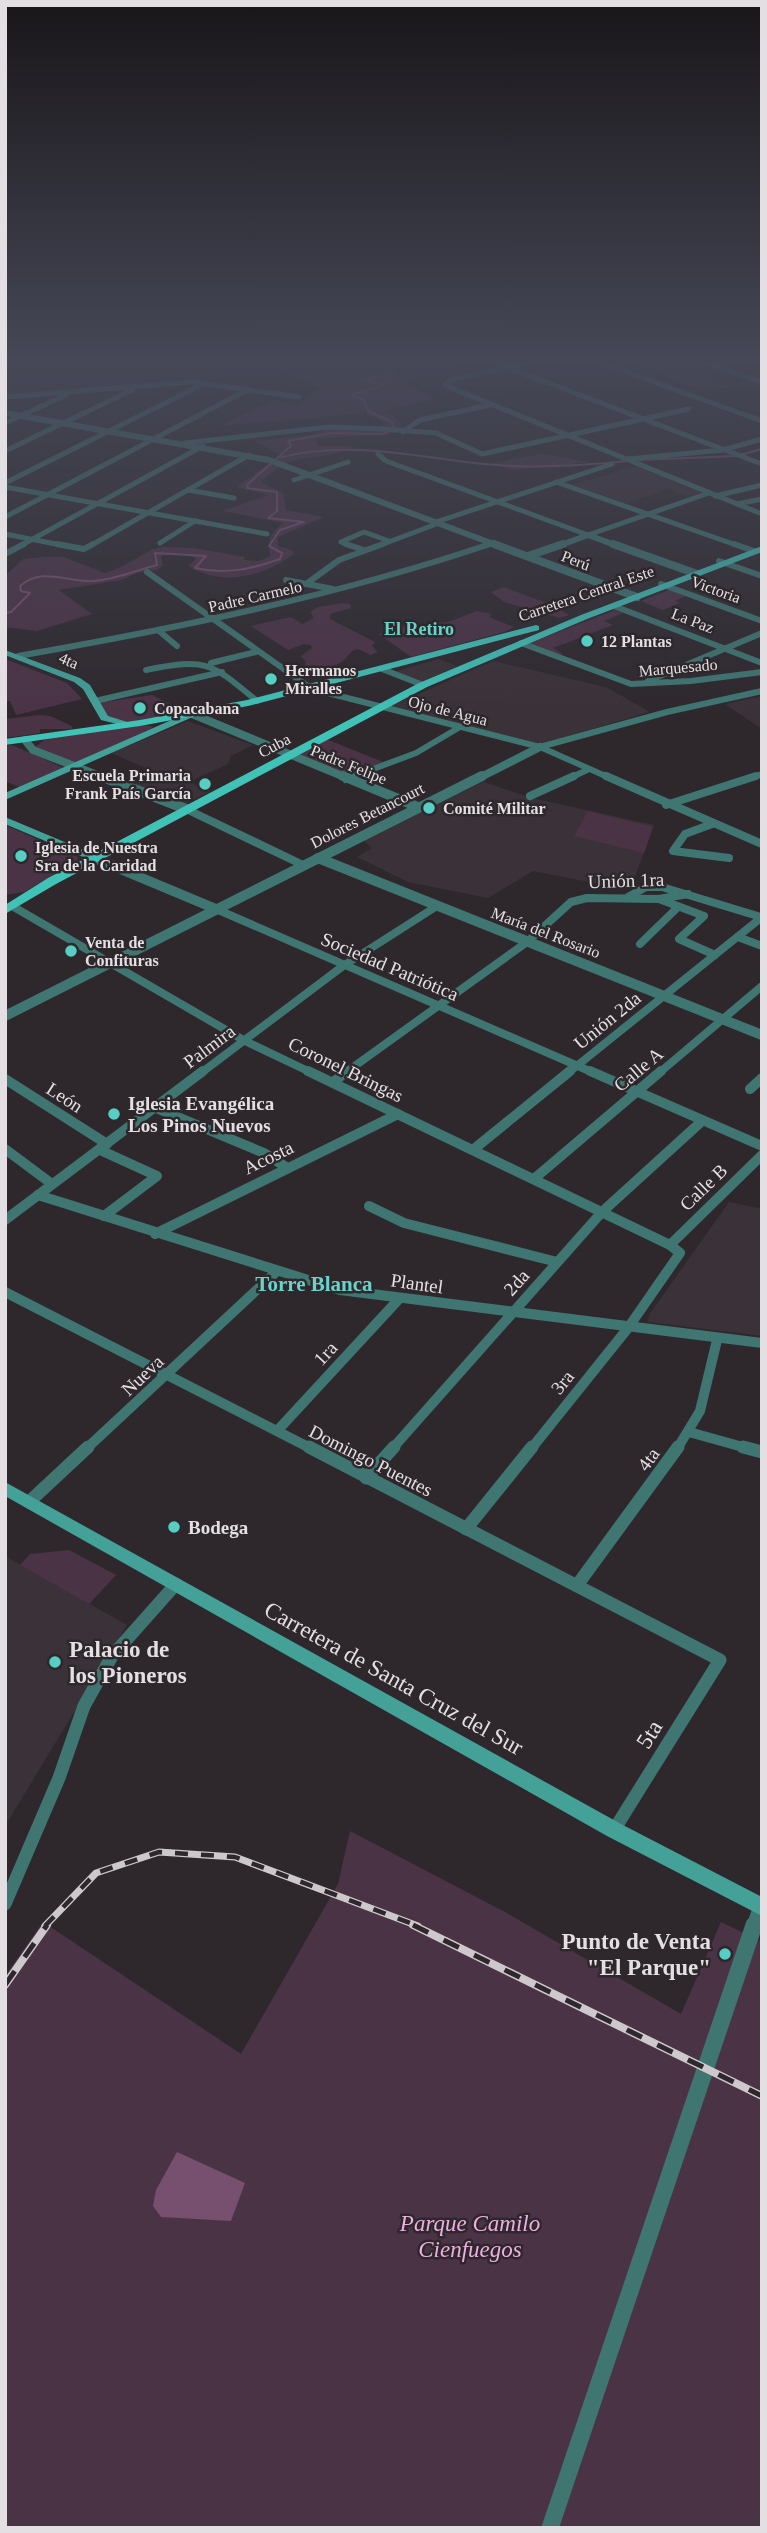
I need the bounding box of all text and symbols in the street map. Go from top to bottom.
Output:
street label: Perú [559,547,593,574]
street label: Carretera Central Este [516,562,656,625]
street label: Victoria [689,573,743,606]
street label: Padre Carmelo [207,577,304,616]
street label: La Paz [669,605,716,636]
district label: El Retiro [384,619,454,639]
marker: 12 Plantas [579,633,595,649]
place label: 12 Plantas [601,633,672,650]
street label: 4ta [56,649,81,672]
street label: Marquesado [638,656,718,680]
place label: Hermanos Miralles [285,662,356,697]
marker: Hermanos Miralles [263,671,279,687]
street label: Ojo de Agua [406,692,489,729]
marker: Copacabana [132,700,148,716]
place label: Copacabana [154,700,239,718]
street label: Cuba [255,730,293,761]
street label: Padre Felipe [308,742,389,788]
place label: Escuela Primaria Frank País García [65,767,191,802]
marker: Escuela Primaria Frank País García [197,776,213,792]
street label: Dolores Betancourt [308,779,427,851]
marker: Comité Militar [421,800,437,816]
place label: Comité Militar [443,800,546,817]
place label: Iglesia de Nuestra Sra de la Caridad [35,839,158,874]
marker: Iglesia de Nuestra Sra de la Caridad [13,848,29,864]
street label: Unión 1ra [587,869,665,892]
street label: María del Rosario [489,904,603,961]
street label: Sociedad Patriótica [318,928,462,1005]
place label: Venta de Confituras [85,934,159,969]
marker: Venta de Confituras [63,943,79,959]
street label: Unión 2da [570,987,645,1054]
street label: Palmira [179,1020,240,1073]
street label: Coronel Bringas [285,1033,407,1106]
street label: Calle A [610,1043,667,1096]
street label: León [43,1078,87,1117]
place label: Iglesia Evangélica Los Pinos Nuevos [128,1093,275,1136]
marker: Iglesia Evangélica Los Pinos Nuevos [106,1106,122,1122]
street label: Acosta [240,1136,297,1178]
street label: Calle B [675,1160,731,1215]
street label: 2da [499,1265,534,1300]
street label: Plantel [389,1269,445,1298]
district label: Torre Blanca [255,1272,373,1296]
street label: 1ra [309,1337,342,1369]
street label: Nueva [117,1350,168,1400]
street label: 3ra [547,1366,579,1398]
street label: Domingo Puentes [306,1420,436,1501]
street label: 4ta [633,1443,664,1475]
place label: Bodega [188,1517,249,1538]
marker: Bodega [166,1519,182,1535]
street label: Carretera de Santa Cruz del Sur [260,1597,528,1760]
place label: Palacio de los Pioneros [69,1637,187,1688]
marker: Palacio de los Pioneros [47,1654,63,1670]
street label: 5ta [631,1716,667,1753]
place label: Punto de Venta "El Parque" [561,1929,711,1980]
marker: Punto de Venta "El Parque" [717,1946,733,1962]
park label: Parque Camilo Cienfuegos [399,2211,540,2262]

